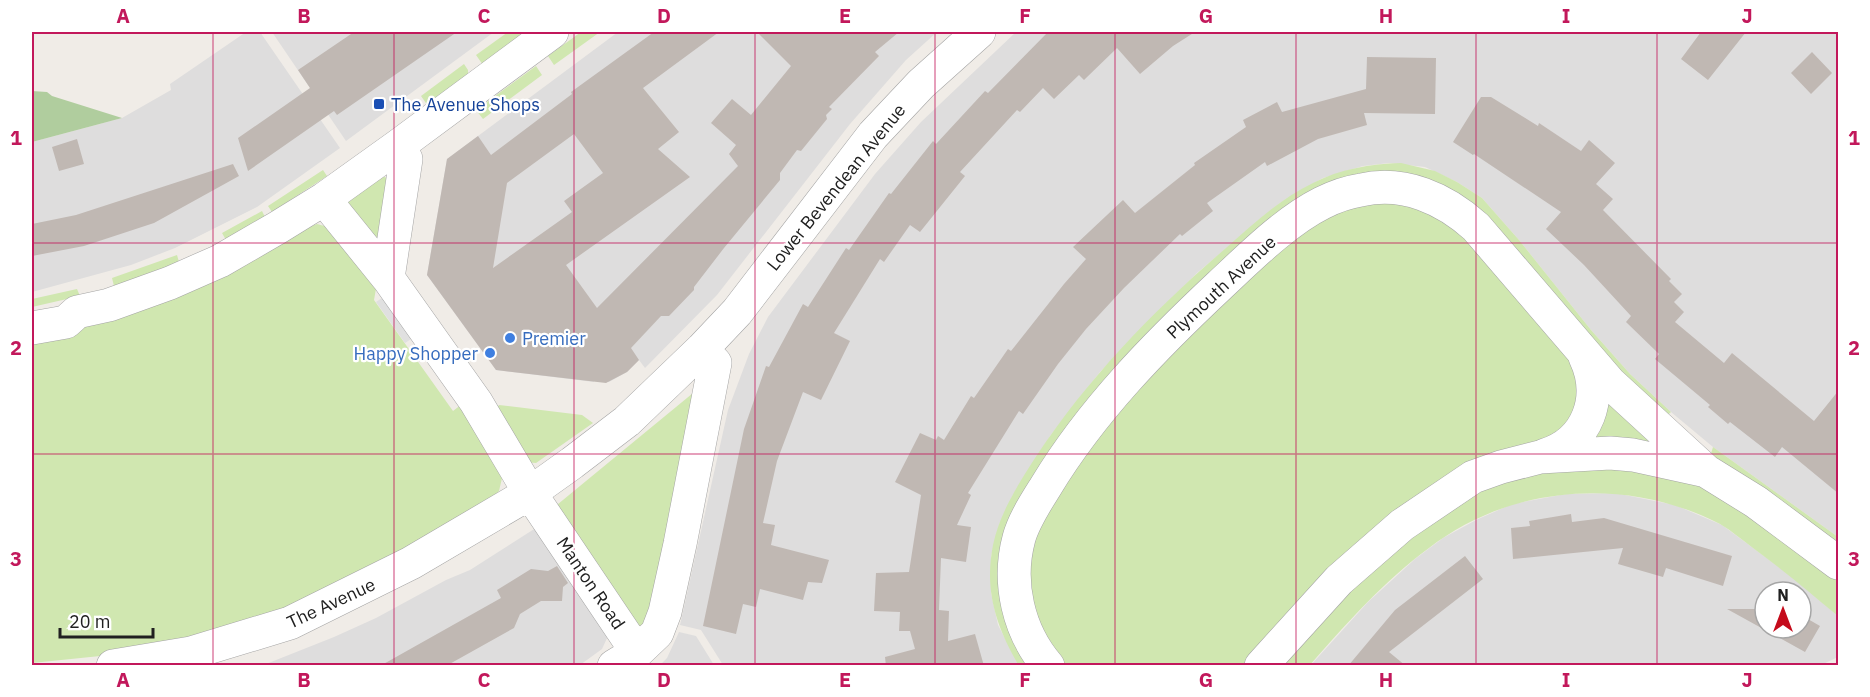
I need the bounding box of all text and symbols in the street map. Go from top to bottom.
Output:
text: A [116,2,130,29]
text: B [297,2,311,29]
text: C [477,2,491,29]
text: D [657,2,671,29]
text: E [839,2,851,29]
text: F [1019,2,1031,29]
text: G [1199,2,1213,29]
text: H [1379,2,1393,29]
text: I [1562,2,1570,29]
text: J [1741,2,1753,29]
place label: The Avenue Shops [391,93,540,116]
marker: The Avenue Shops [372,97,386,111]
street label: Lower Bevendean Avenue [762,99,910,275]
text: 1 [10,124,22,151]
text: 1 [1848,124,1860,151]
street label: Plymouth Avenue [1161,230,1281,344]
place label: Premier [522,327,586,350]
marker: Premier [503,331,517,345]
text: 2 [10,334,22,361]
text: 2 [1848,334,1860,361]
place label: Happy Shopper [354,342,478,365]
marker: Happy Shopper [483,346,497,360]
street label: Manton Road [552,532,630,634]
text: 3 [10,545,22,572]
text: 3 [1848,545,1860,572]
street label: The Avenue [283,573,379,633]
north arrow [1753,580,1813,640]
text: N [1777,585,1789,605]
scale bar [60,601,153,639]
text: 20 m [69,610,111,633]
text: A [116,666,130,693]
text: B [297,666,311,693]
text: C [477,666,491,693]
text: D [657,666,671,693]
text: E [839,666,851,693]
text: F [1019,666,1031,693]
text: G [1199,666,1213,693]
text: H [1379,666,1393,693]
text: I [1562,666,1570,693]
text: J [1741,666,1753,693]

